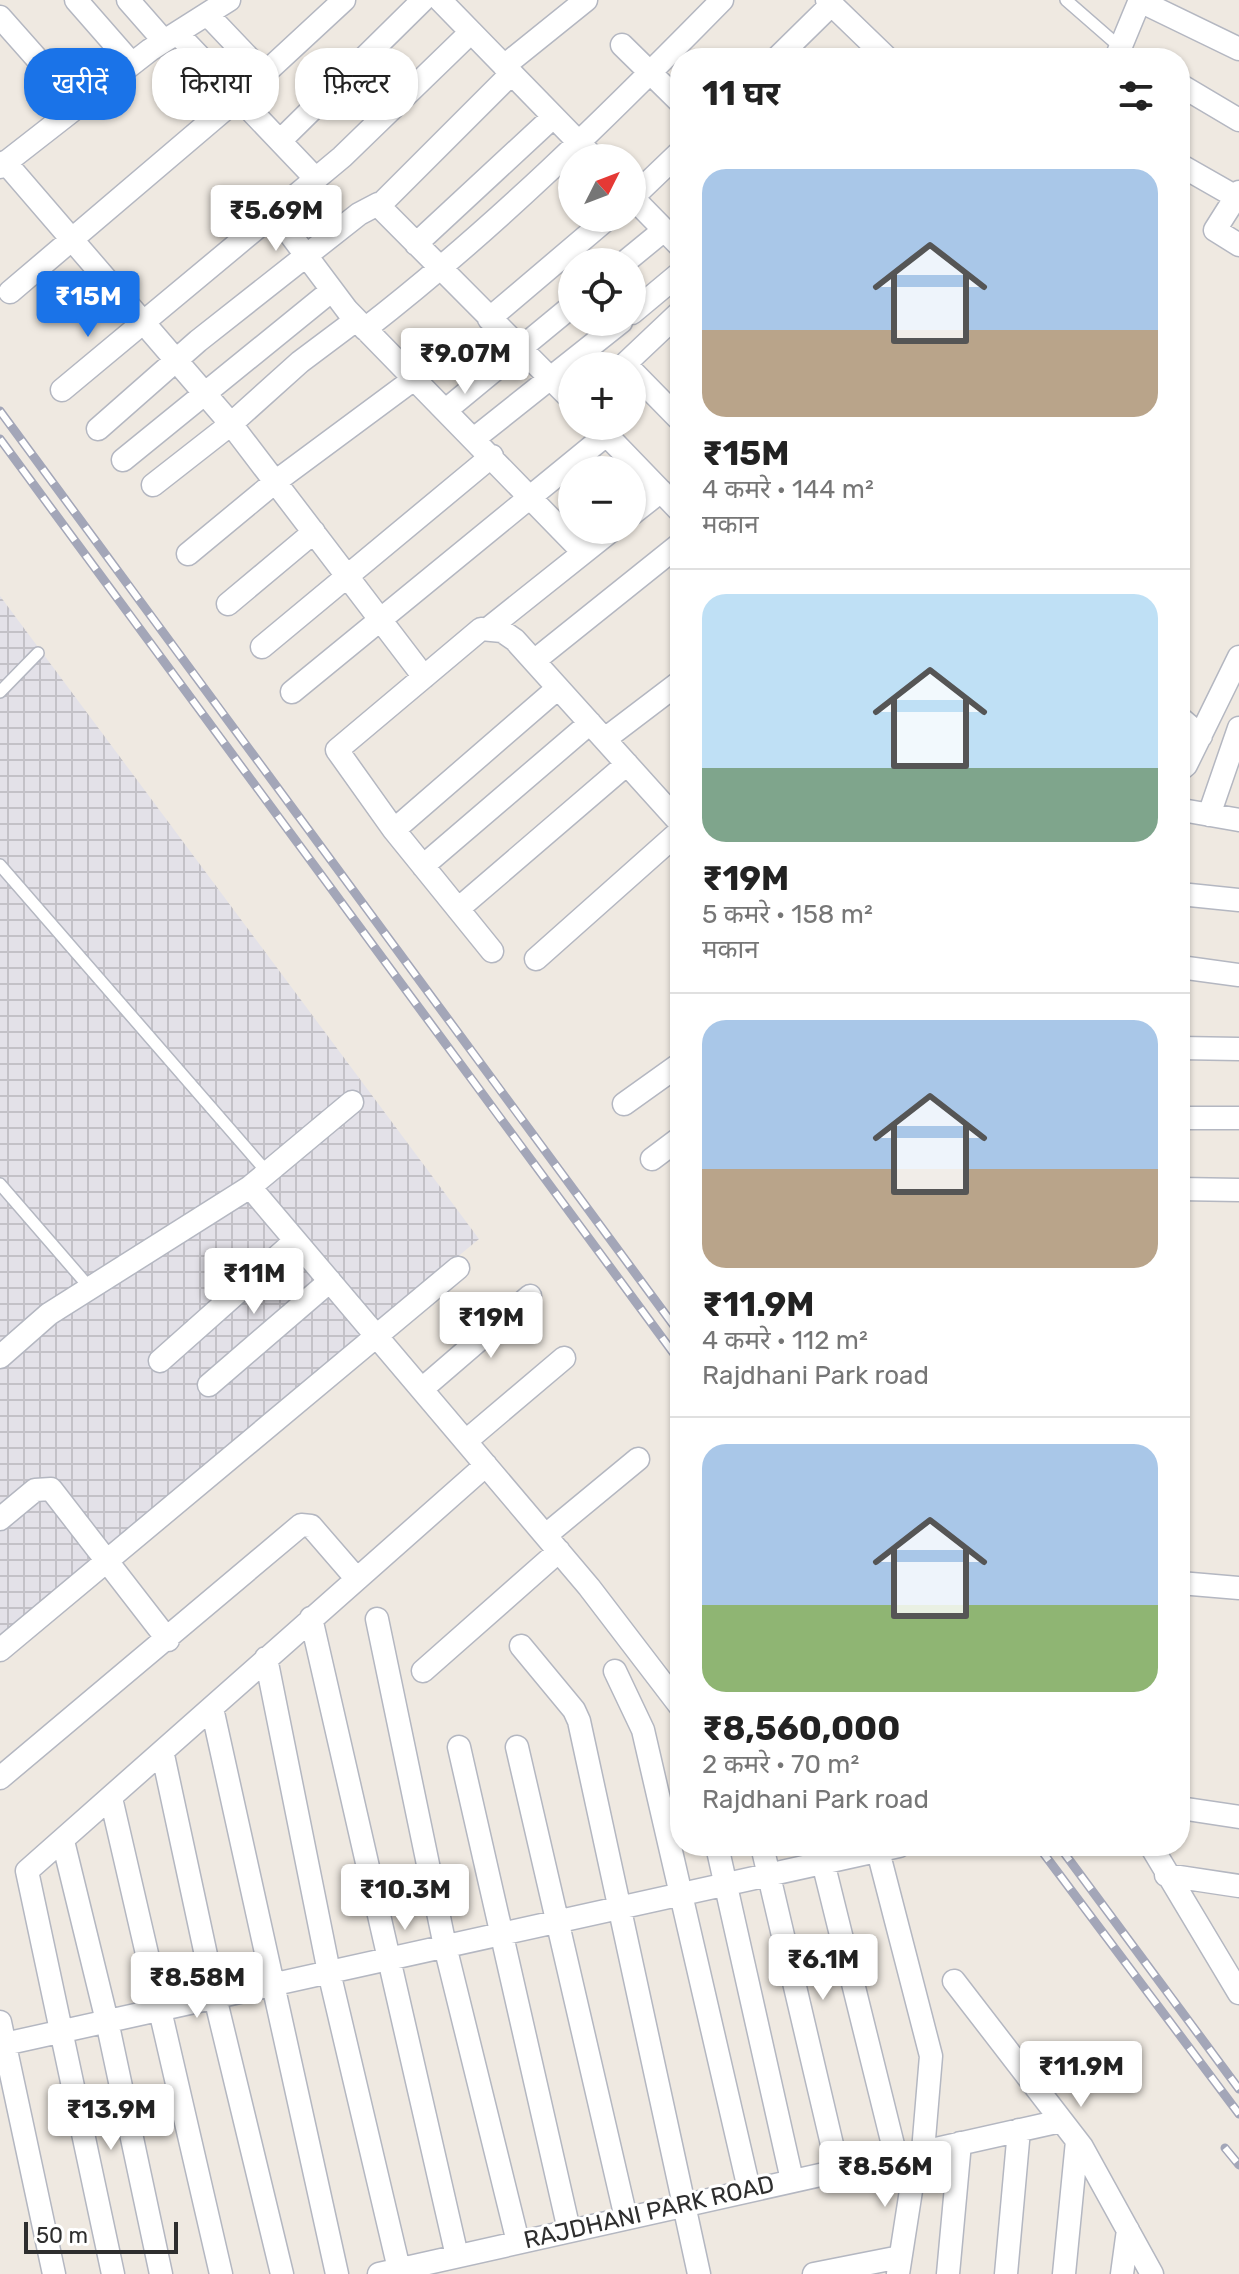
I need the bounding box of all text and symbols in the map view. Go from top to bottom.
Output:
chip: खरीदें [24,48,136,120]
chip: किराया [152,48,279,120]
chip: फ़िल्टर [295,48,418,120]
text: 11 घर [702,73,780,114]
icon: filters [1114,74,1158,118]
north arrow [558,144,646,232]
map controls [558,144,646,544]
pin: ₹5.69M [211,185,341,253]
text: ₹5.69M [229,195,323,226]
icon: home [858,221,1002,365]
button: locate [558,248,646,336]
pin: ₹15M [41,271,135,339]
text: ₹15M [55,281,121,312]
pin: ₹9.07M [400,328,530,396]
text: ₹9.07M [419,338,511,369]
button: + [558,352,646,440]
text: ₹15M [702,433,789,474]
button: − [558,456,646,544]
text: 4 कमरे · 144 m² [702,474,874,505]
text: मकान [702,509,759,540]
icon: home [858,646,1002,790]
text: ₹19M [702,858,789,899]
text: 5 कमरे · 158 m² [702,899,873,930]
text: मकान [702,934,759,965]
icon: home [858,1072,1002,1216]
pin: ₹11M [207,1248,301,1316]
text: ₹11M [223,1258,285,1289]
text: ₹11.9M [702,1284,814,1325]
pin: ₹19M [444,1292,538,1360]
text: ₹19M [458,1302,524,1333]
text: 4 कमरे · 112 m² [702,1325,868,1356]
text: Rajdhani Park road [702,1360,929,1391]
icon: home [858,1496,1002,1640]
text: ₹8,560,000 [702,1708,900,1749]
text: 2 कमरे · 70 m² [702,1749,859,1780]
text: Rajdhani Park road [702,1784,929,1815]
pin: ₹10.3M [340,1864,470,1932]
text: ₹10.3M [359,1874,451,1905]
pin: ₹6.1M [767,1934,879,2002]
text: ₹6.1M [787,1944,859,1975]
pin: ₹8.58M [132,1952,262,2020]
text: ₹8.58M [149,1962,245,1993]
pin: ₹11.9M [1016,2041,1146,2109]
text: ₹11.9M [1038,2051,1124,2082]
pin: ₹13.9M [46,2084,176,2152]
text: ₹13.9M [66,2094,156,2125]
pin: ₹8.56M [820,2141,950,2209]
text: ₹8.56M [837,2151,933,2182]
street label: RAJDHANI PARK ROAD [521,2170,777,2254]
scale bar [24,2218,178,2254]
text: 50 m [36,2222,88,2249]

